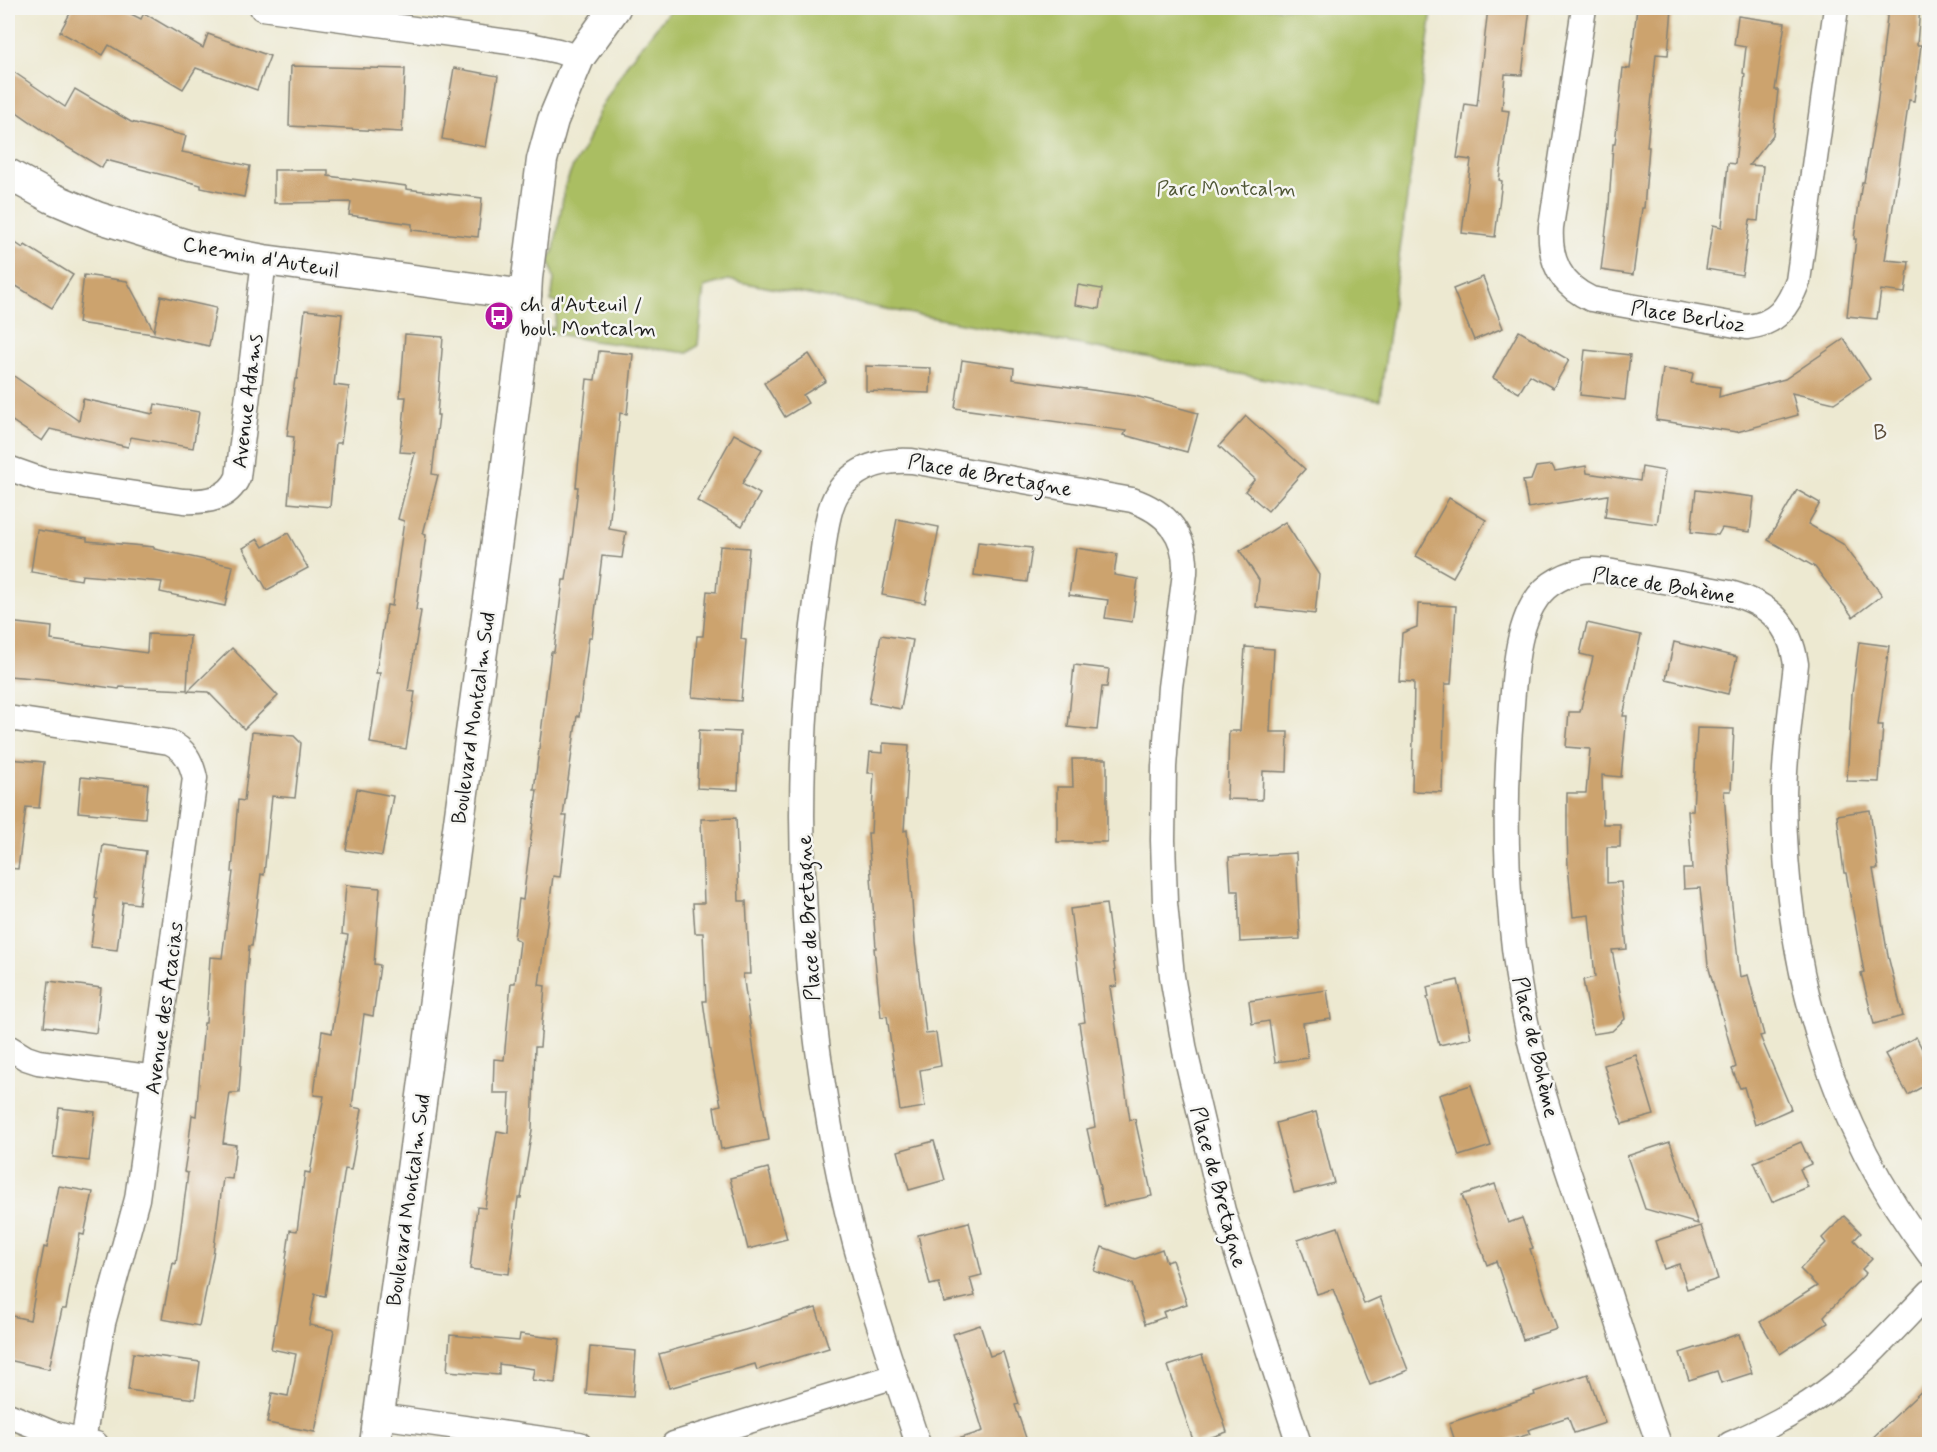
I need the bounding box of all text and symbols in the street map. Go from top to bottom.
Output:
park label: Parc Montcalm [1156,175,1296,203]
street label: Chemin d'Auteuil [180,230,341,286]
place label: ch. d'Auteuil / boul. Montcalm [520,291,656,343]
street label: Place Berlioz [1629,294,1747,340]
bus stop icon: ch. d'Auteuil / boul. Montcalm [483,300,515,332]
street label: Avenue Adams [226,332,270,470]
district label: B [1873,420,1889,448]
street label: Place de Bretagne [905,448,1074,506]
street label: Place de Bohème [1590,561,1737,611]
street label: Boulevard Montcalm Sud [445,610,503,826]
street label: Place de Bretagne [791,834,829,1002]
street label: Avenue des Acacias [139,920,191,1096]
street label: Place de Bohème [1505,974,1565,1121]
street label: Boulevard Montcalm Sud [380,1092,438,1308]
street label: Place de Bretagne [1181,1103,1253,1272]

